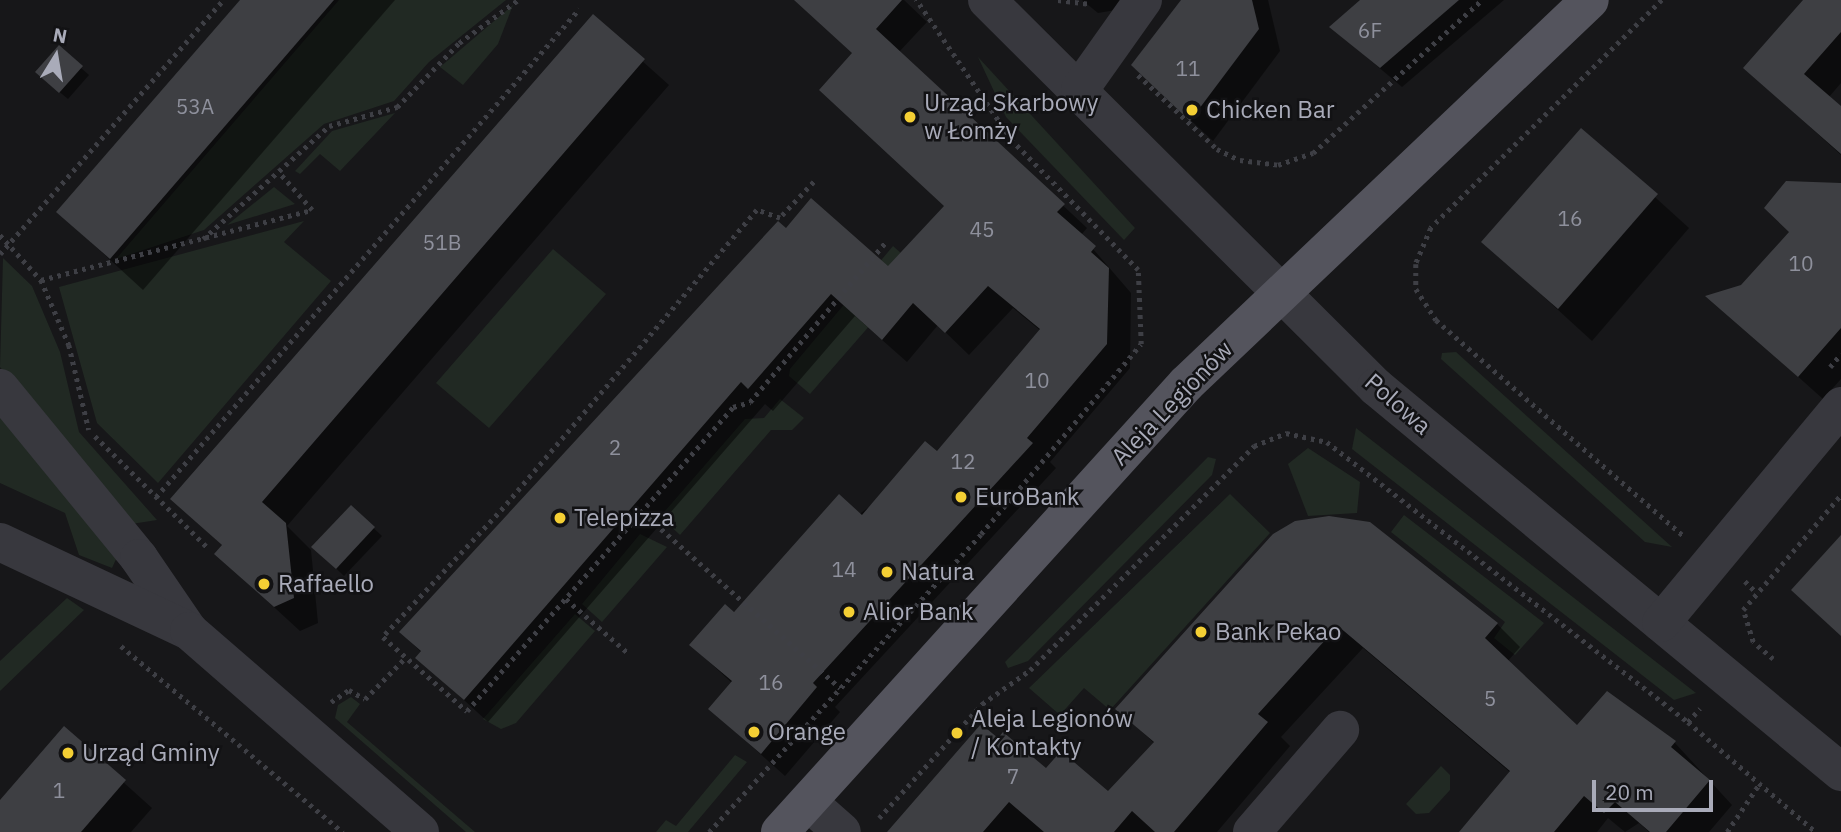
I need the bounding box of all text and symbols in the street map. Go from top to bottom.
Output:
house number: 6F [1358,17,1382,43]
north arrow [21,21,91,91]
text: N [51,22,69,48]
house number: 11 [1175,55,1201,81]
place label: Urząd Skarbowy w Łomży [924,89,1098,145]
house number: 53A [176,93,214,119]
place label: Chicken Bar [1206,96,1335,124]
marker: Chicken Bar [1184,102,1200,118]
marker: Urząd Skarbowy w Łomży [902,109,918,125]
house number: 16 [1557,205,1583,231]
house number: 45 [969,216,995,242]
house number: 51B [423,229,461,255]
house number: 10 [1788,250,1814,276]
street label: Aleja Legionów [1105,335,1239,471]
house number: 10 [1024,367,1050,393]
street label: Polowa [1359,367,1437,441]
house number: 2 [609,434,621,460]
house number: 12 [950,448,976,474]
place label: EuroBank [975,483,1080,511]
marker: EuroBank [953,489,969,505]
place label: Telepizza [574,504,674,532]
marker: Telepizza [552,510,568,526]
house number: 14 [831,556,857,582]
place label: Natura [901,558,974,586]
marker: Natura [879,564,895,580]
place label: Raffaello [278,570,374,598]
marker: Raffaello [256,576,272,592]
place label: Alior Bank [863,598,974,626]
marker: Alior Bank [841,604,857,620]
place label: Bank Pekao [1215,618,1341,646]
marker: Bank Pekao [1193,624,1209,640]
house number: 16 [758,669,784,695]
house number: 5 [1484,685,1496,711]
place label: Aleja Legionów / Kontakty [971,705,1133,761]
place label: Orange [768,718,846,746]
marker: Orange [746,724,762,740]
marker: Aleja Legionów / Kontakty [949,725,965,741]
place label: Urząd Gminy [82,739,220,767]
marker: Urząd Gminy [60,745,76,761]
house number: 7 [1007,763,1019,789]
scale bar [1596,766,1717,810]
house number: 1 [53,777,65,803]
text: 20 m [1605,778,1654,806]

